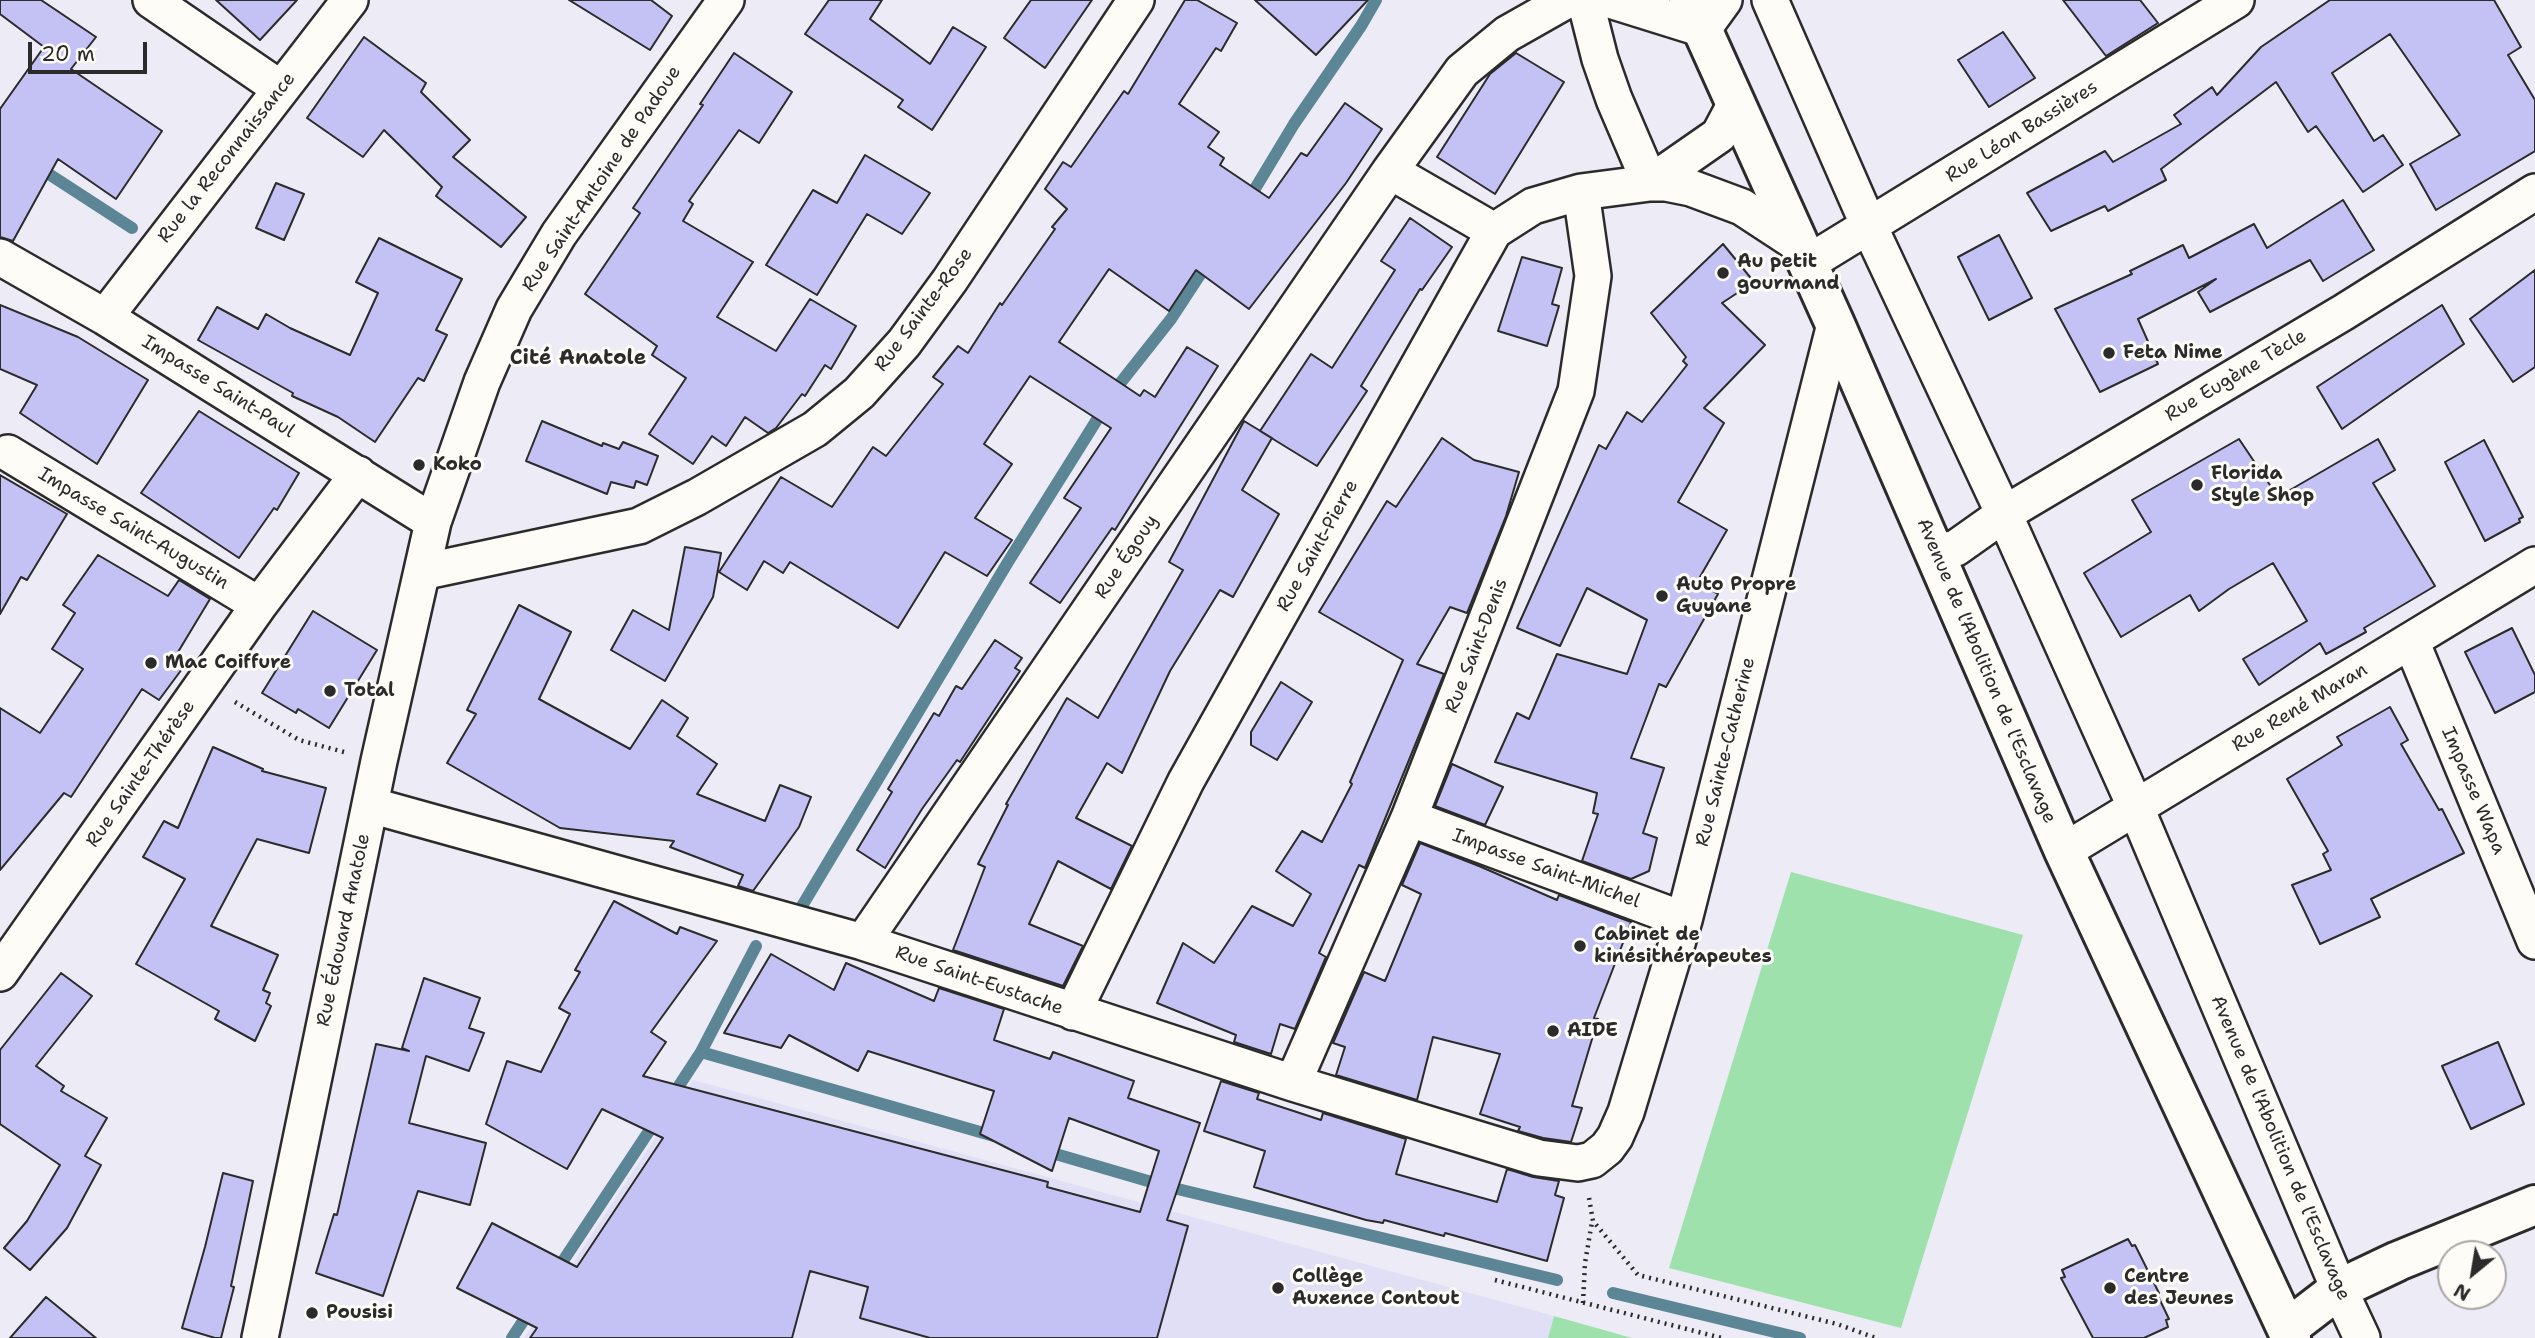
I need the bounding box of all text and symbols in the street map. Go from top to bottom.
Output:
scale bar [32,28,150,72]
text: 20 m [41,40,95,68]
street label: Rue Saint-Antoine de Padoue [518,62,686,296]
street label: Rue la Reconnaissance [153,68,301,248]
street label: Rue Léon Bassières [1942,76,2102,188]
street label: Rue Sainte-Rose [870,244,978,376]
place label: Au petit gourmand [1737,251,1840,295]
marker: Au petit gourmand [1715,265,1731,281]
street label: Rue Eugène Tècle [2161,325,2311,427]
street label: Impasse Saint-Paul [137,331,299,443]
place label: Feta Nime [2123,342,2223,364]
marker: Feta Nime [2101,345,2117,361]
district label: Cité Anatole [510,346,646,372]
place label: Koko [433,454,482,476]
marker: Koko [411,457,427,473]
street label: Impasse Saint-Augustin [34,463,232,595]
place label: Florida Style Shop [2211,463,2314,507]
street label: Rue Saint-Pierre [1272,476,1364,616]
marker: Florida Style Shop [2189,477,2205,493]
street label: Rue Égouy [1090,511,1164,603]
street label: Avenue de l'Abolition de l'Esclavage [1911,515,2061,827]
place label: Auto Propre Guyane [1676,574,1796,618]
street label: Rue Saint-Denis [1441,575,1513,717]
marker: Auto Propre Guyane [1654,588,1670,604]
place label: Mac Coiffure [165,652,291,674]
marker: Mac Coiffure [143,655,159,671]
street label: Rue Sainte-Catherine [1691,655,1761,849]
street label: Rue René Maran [2228,659,2372,757]
place label: Total [344,680,395,702]
marker: Total [322,683,338,699]
street label: Rue Sainte-Thérèse [82,696,200,852]
street label: Impasse Wapa [2436,724,2510,858]
street label: Impasse Saint-Michel [1449,824,1643,914]
street label: Rue Édouard Anatole [312,831,376,1029]
place label: Cabinet de kinésithérapeutes [1594,924,1772,968]
marker: Cabinet de kinésithérapeutes [1572,938,1588,954]
street label: Rue Saint-Eustache [892,942,1066,1020]
street label: Avenue de l'Abolition de l'Esclavage [2205,992,2355,1304]
place label: AIDE [1567,1020,1618,1042]
marker: AIDE [1545,1023,1561,1039]
north arrow [2437,1240,2507,1310]
place label: Collège Auxence Contout [1292,1266,1459,1310]
place label: Centre des Jeunes [2124,1266,2234,1310]
text: N [2449,1277,2475,1306]
marker: Collège Auxence Contout [1270,1280,1286,1296]
marker: Centre des Jeunes [2102,1280,2118,1296]
place label: Pousisi [326,1302,393,1324]
marker: Pousisi [304,1305,320,1321]

